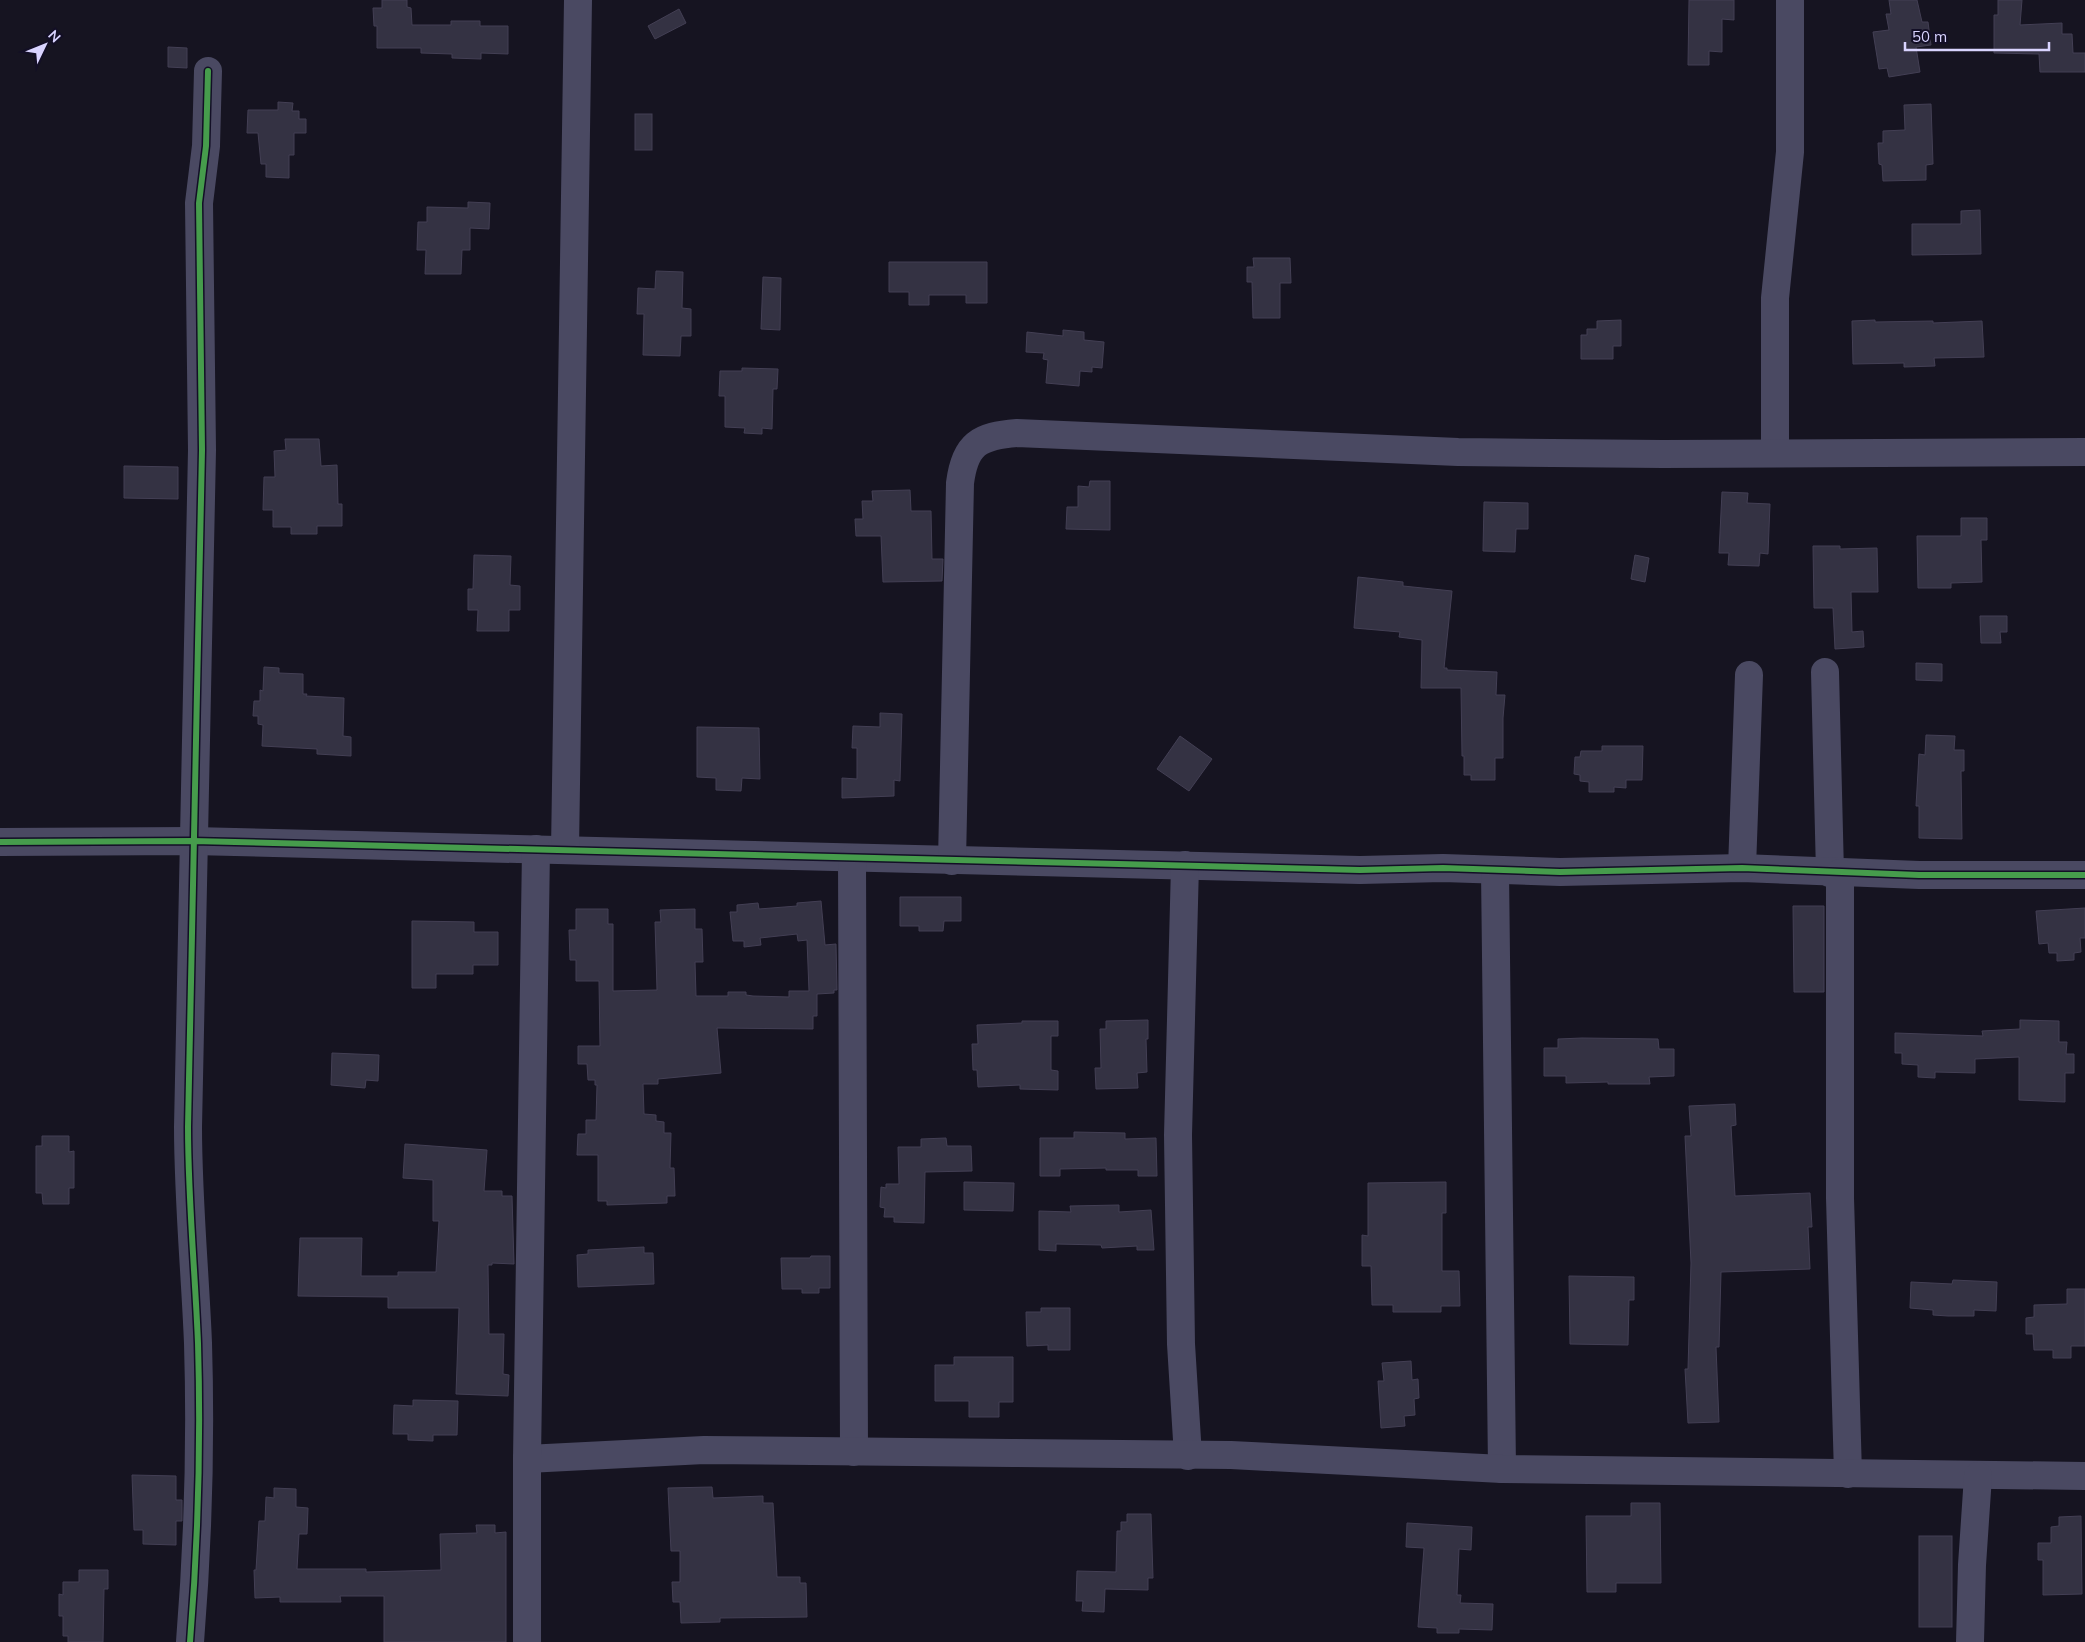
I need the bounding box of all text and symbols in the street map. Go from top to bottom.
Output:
north arrow [20,20,70,70]
scale bar [1905,20,2049,52]
text: N [44,26,65,46]
text: 50 m [1912,27,1947,46]

